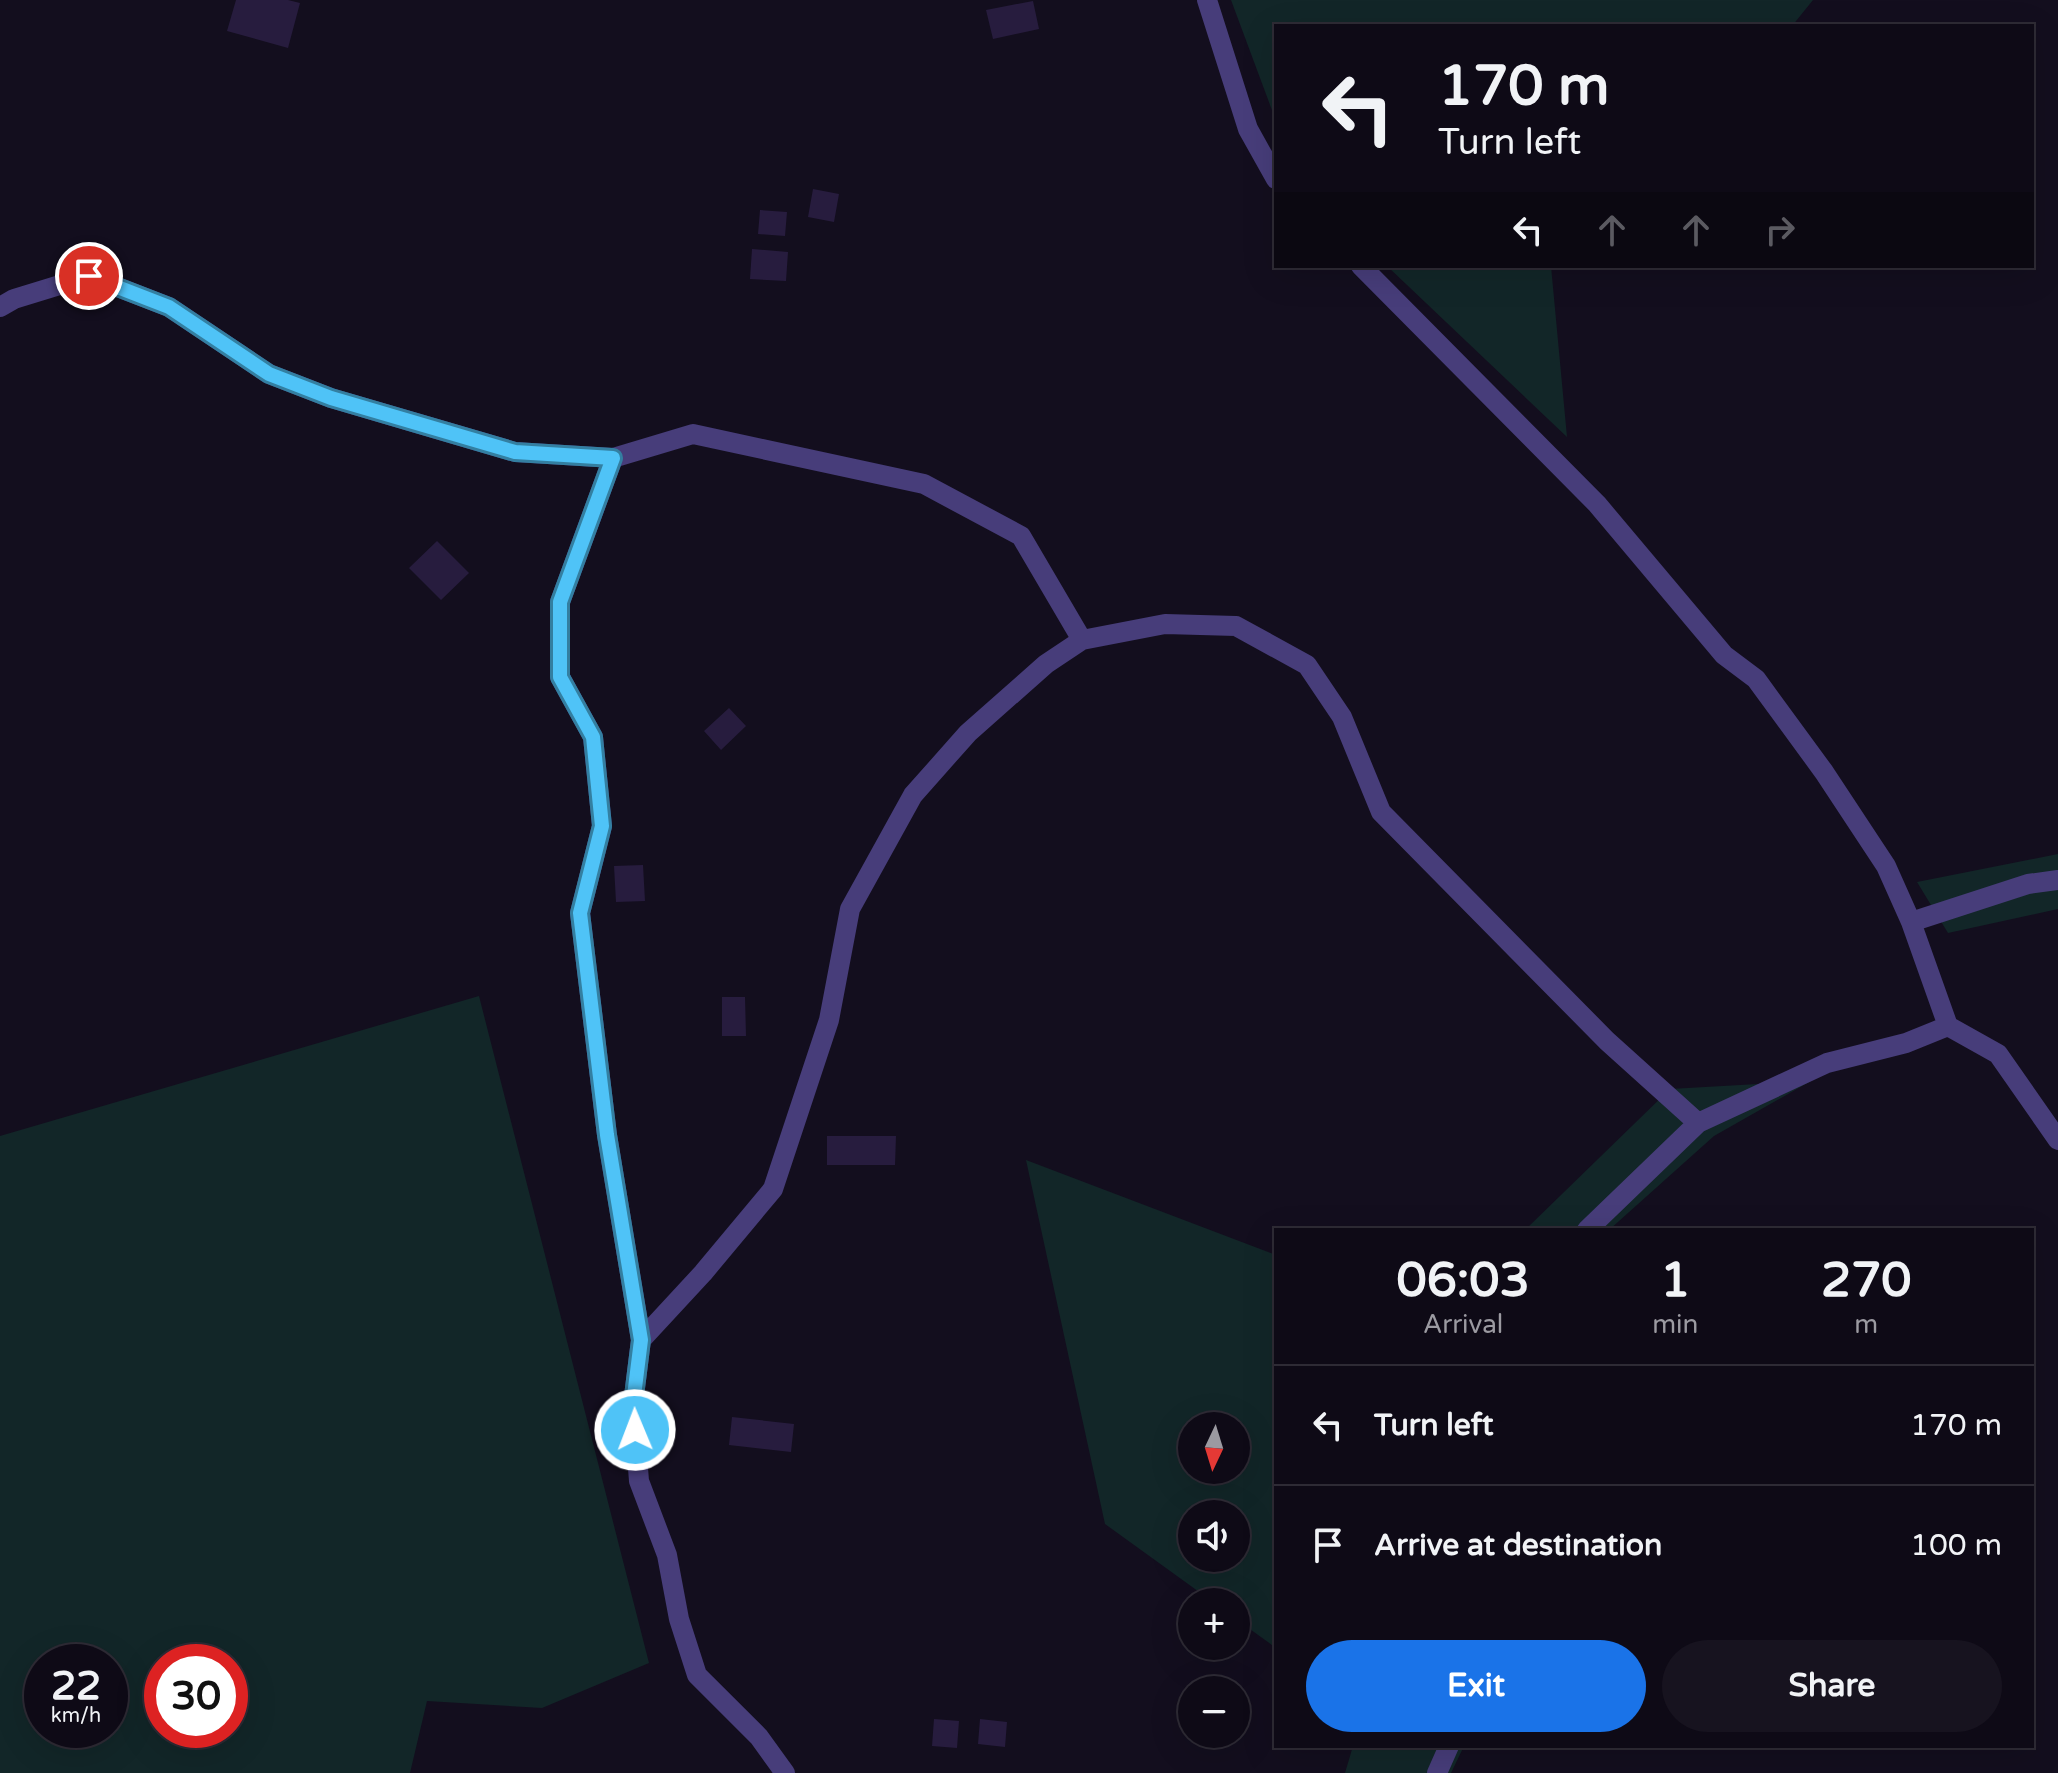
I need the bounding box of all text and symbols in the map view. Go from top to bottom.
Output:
text: 170 m [1438,53,1609,120]
icon: left [1306,56,1410,160]
text: Turn left [1438,121,1581,164]
icon: left [1506,208,1550,252]
icon: ahead [1590,208,1634,252]
icon: ahead [1674,208,1718,252]
icon: right [1758,208,1802,252]
pin [55,242,123,310]
icon: arrive [67,254,111,298]
text: 06:03 [1397,1252,1530,1310]
text: 1 [1660,1252,1690,1310]
text: 270 [1821,1252,1911,1310]
text: Arrival [1423,1309,1503,1340]
text: min [1652,1309,1698,1340]
text: m [1854,1309,1878,1340]
position arrow [593,1388,677,1472]
icon: left [1306,1403,1350,1447]
text: Turn left [1374,1407,1493,1444]
text: 170 m [1910,1407,2002,1444]
north arrow [1178,1412,1250,1484]
map controls [1178,1412,1250,1748]
button: sound [1178,1500,1250,1572]
icon: arrive [1306,1523,1350,1567]
text: Arrive at destination [1374,1527,1662,1564]
text: 100 m [1910,1527,2002,1564]
button: + [1178,1588,1250,1660]
button: Exit [1306,1640,1646,1732]
button: Share [1662,1640,2002,1732]
speed limit sign: 30 [144,1644,248,1748]
text: 22 [51,1662,101,1710]
button: − [1178,1676,1250,1748]
text: km/h [51,1704,101,1728]

